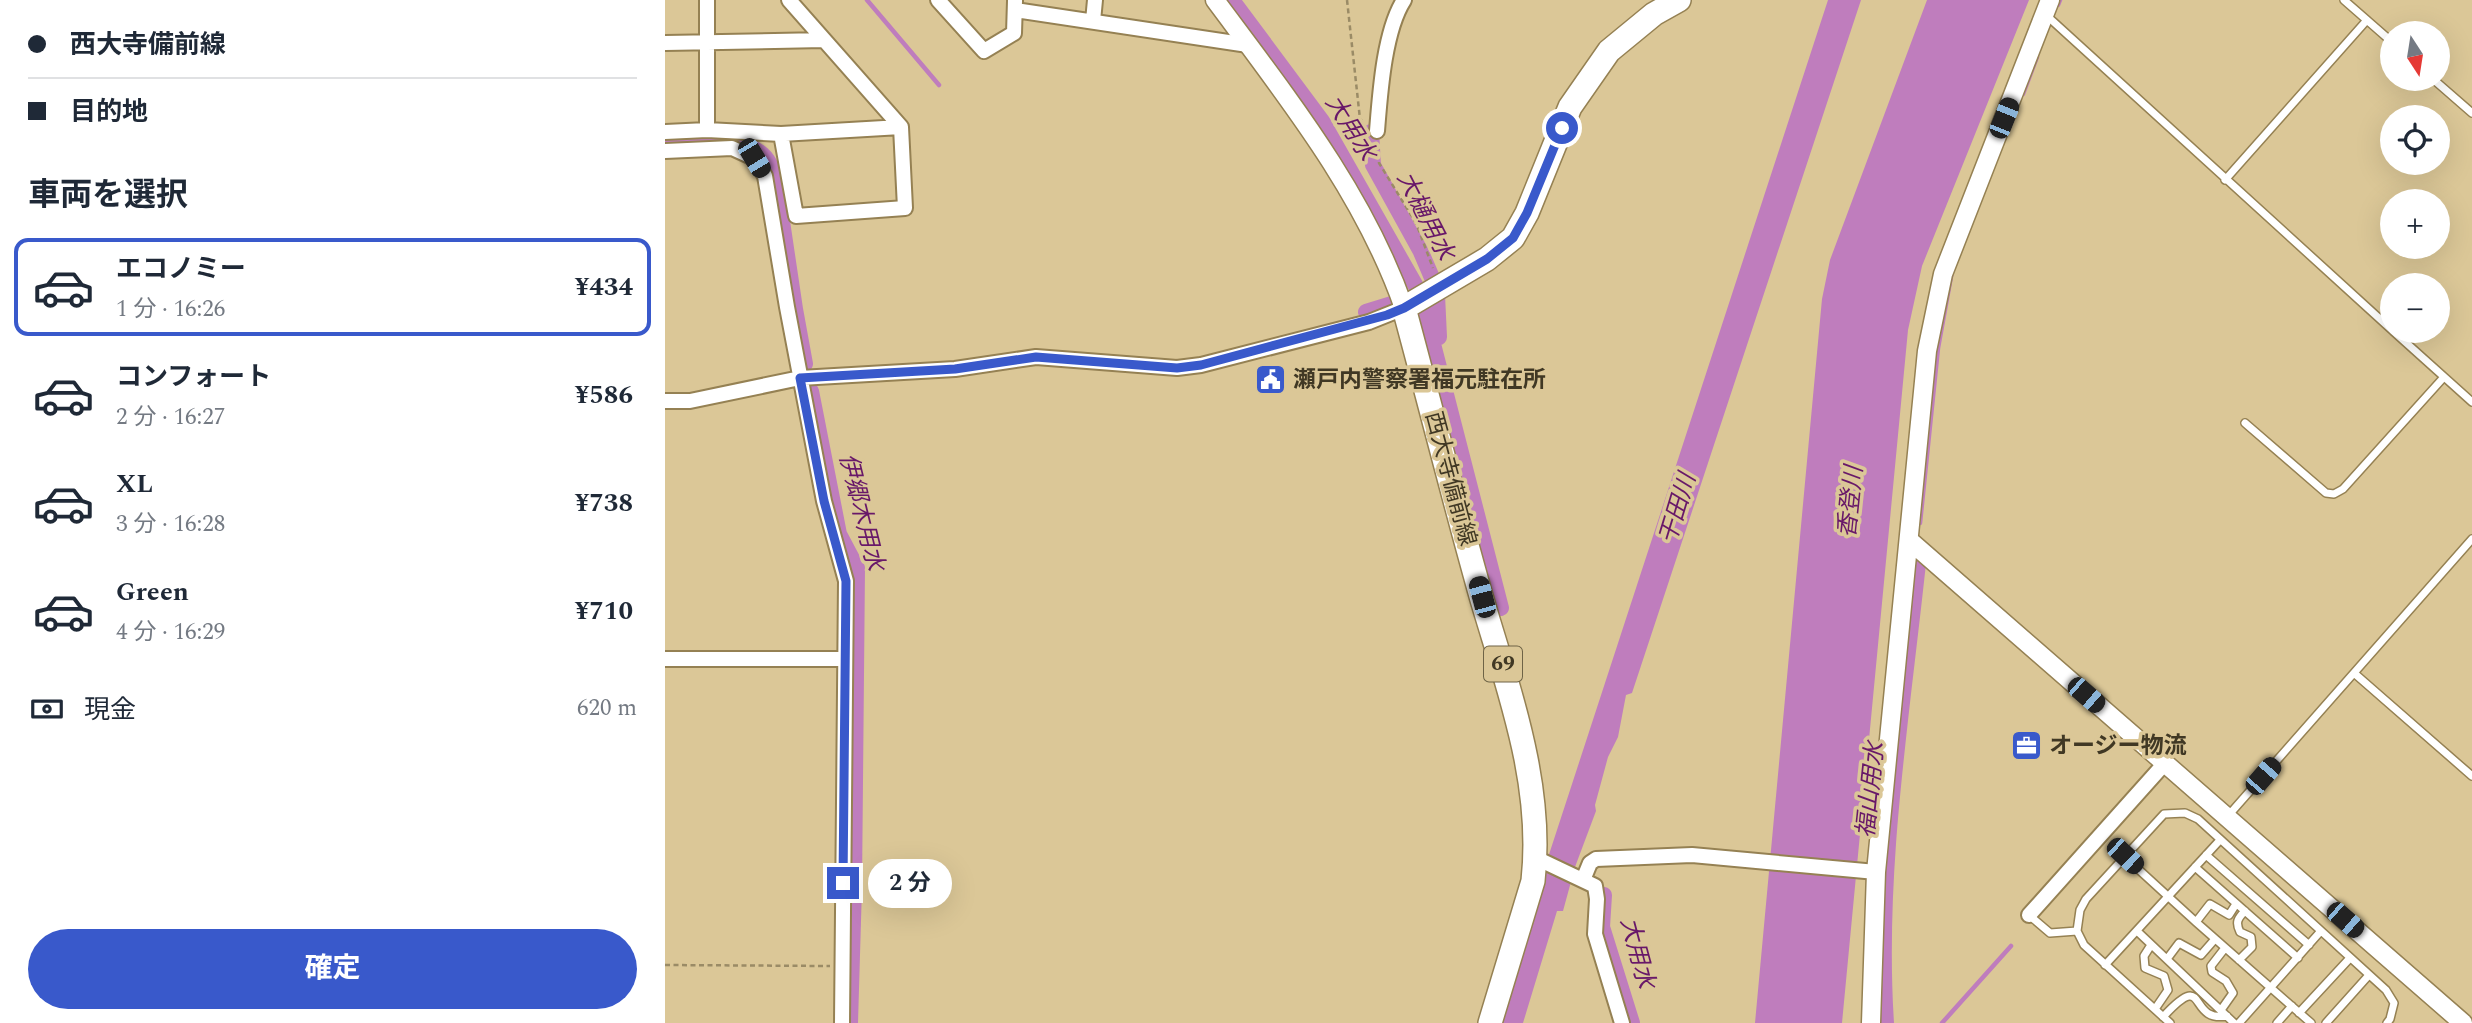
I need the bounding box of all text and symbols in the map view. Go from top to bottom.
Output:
north arrow [2380,21,2450,91]
map controls [2380,21,2450,343]
text: 西大寺備前線 [70,25,226,65]
water label: 大用水 [1316,88,1386,171]
text: 目的地 [70,92,148,132]
car [1987,95,2022,141]
button: locate [2380,105,2450,175]
route start [1546,112,1578,144]
car [735,135,774,181]
water label: 大樋用水 [1387,165,1464,270]
text: 車両を選択 [28,171,188,220]
button: + [2380,189,2450,259]
text: エコノミー [116,249,246,289]
icon: car [32,256,95,319]
text: ¥434 [575,267,633,307]
button: − [2380,273,2450,343]
text: 1 分 · 16:26 [116,292,225,327]
text: コンフォート [116,357,271,397]
public building icon: 瀬戸内警察署福元駐在所 [1253,363,1287,397]
place label: 瀬戸内警察署福元駐在所 [1293,363,1546,398]
icon: car [32,364,95,427]
text: ¥586 [575,375,633,415]
text: 2 分 · 16:27 [116,400,225,435]
street label: 西大寺備前線 [1415,408,1485,550]
water label: 伊郷木用水 [829,449,894,577]
water label: 香登川 [1829,461,1873,540]
text: XL [116,464,153,504]
water label: 干田川 [1650,466,1707,549]
icon: car [32,472,95,535]
text: ¥738 [575,483,633,523]
text: 3 分 · 16:28 [116,507,225,542]
text: Green [116,572,189,612]
car [1467,574,1498,620]
icon: car [32,580,95,643]
text: ¥710 [575,591,633,631]
text: 4 分 · 16:29 [116,615,225,650]
road number: 69 [1484,646,1522,682]
car [2064,673,2109,717]
icon: cash [28,690,66,728]
text: 現金 [84,690,136,730]
text: 620 m [577,691,637,726]
office icon: オージー物流 [2009,729,2043,763]
place label: オージー物流 [2049,729,2187,764]
water label: 福山用水 [1848,737,1894,840]
car [2242,753,2285,799]
car [2103,834,2148,878]
callout: 2 分 [867,858,951,908]
text: 2 分 [889,866,931,901]
route end [827,867,859,899]
car [2323,898,2368,942]
water label: 大用水 [1610,914,1664,995]
button: 確定 [28,929,637,1009]

